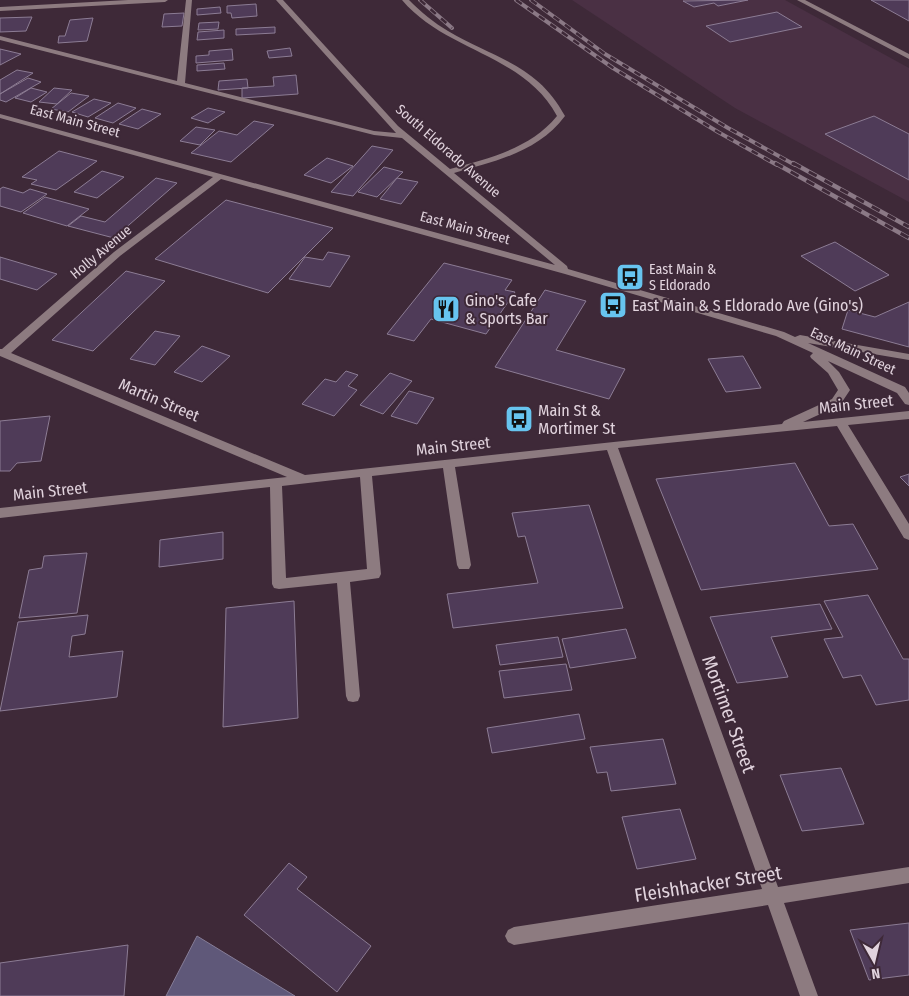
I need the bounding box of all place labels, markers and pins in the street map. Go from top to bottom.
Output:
place label: East Main & S Eldorado [649,261,716,294]
bus stop icon: East Main & S Eldorado [615,262,645,292]
bus stop icon: East Main & S Eldorado Ave (Gino's) [598,290,628,320]
place label: Gino's Cafe & Sports Bar [465,291,548,328]
restaurant icon: Gino's Cafe & Sports Bar [431,294,461,324]
place label: East Main & S Eldorado Ave (Gino's) [632,296,863,315]
place label: Main St & Mortimer St [538,401,616,438]
bus stop icon: Main St & Mortimer St [504,404,534,434]

